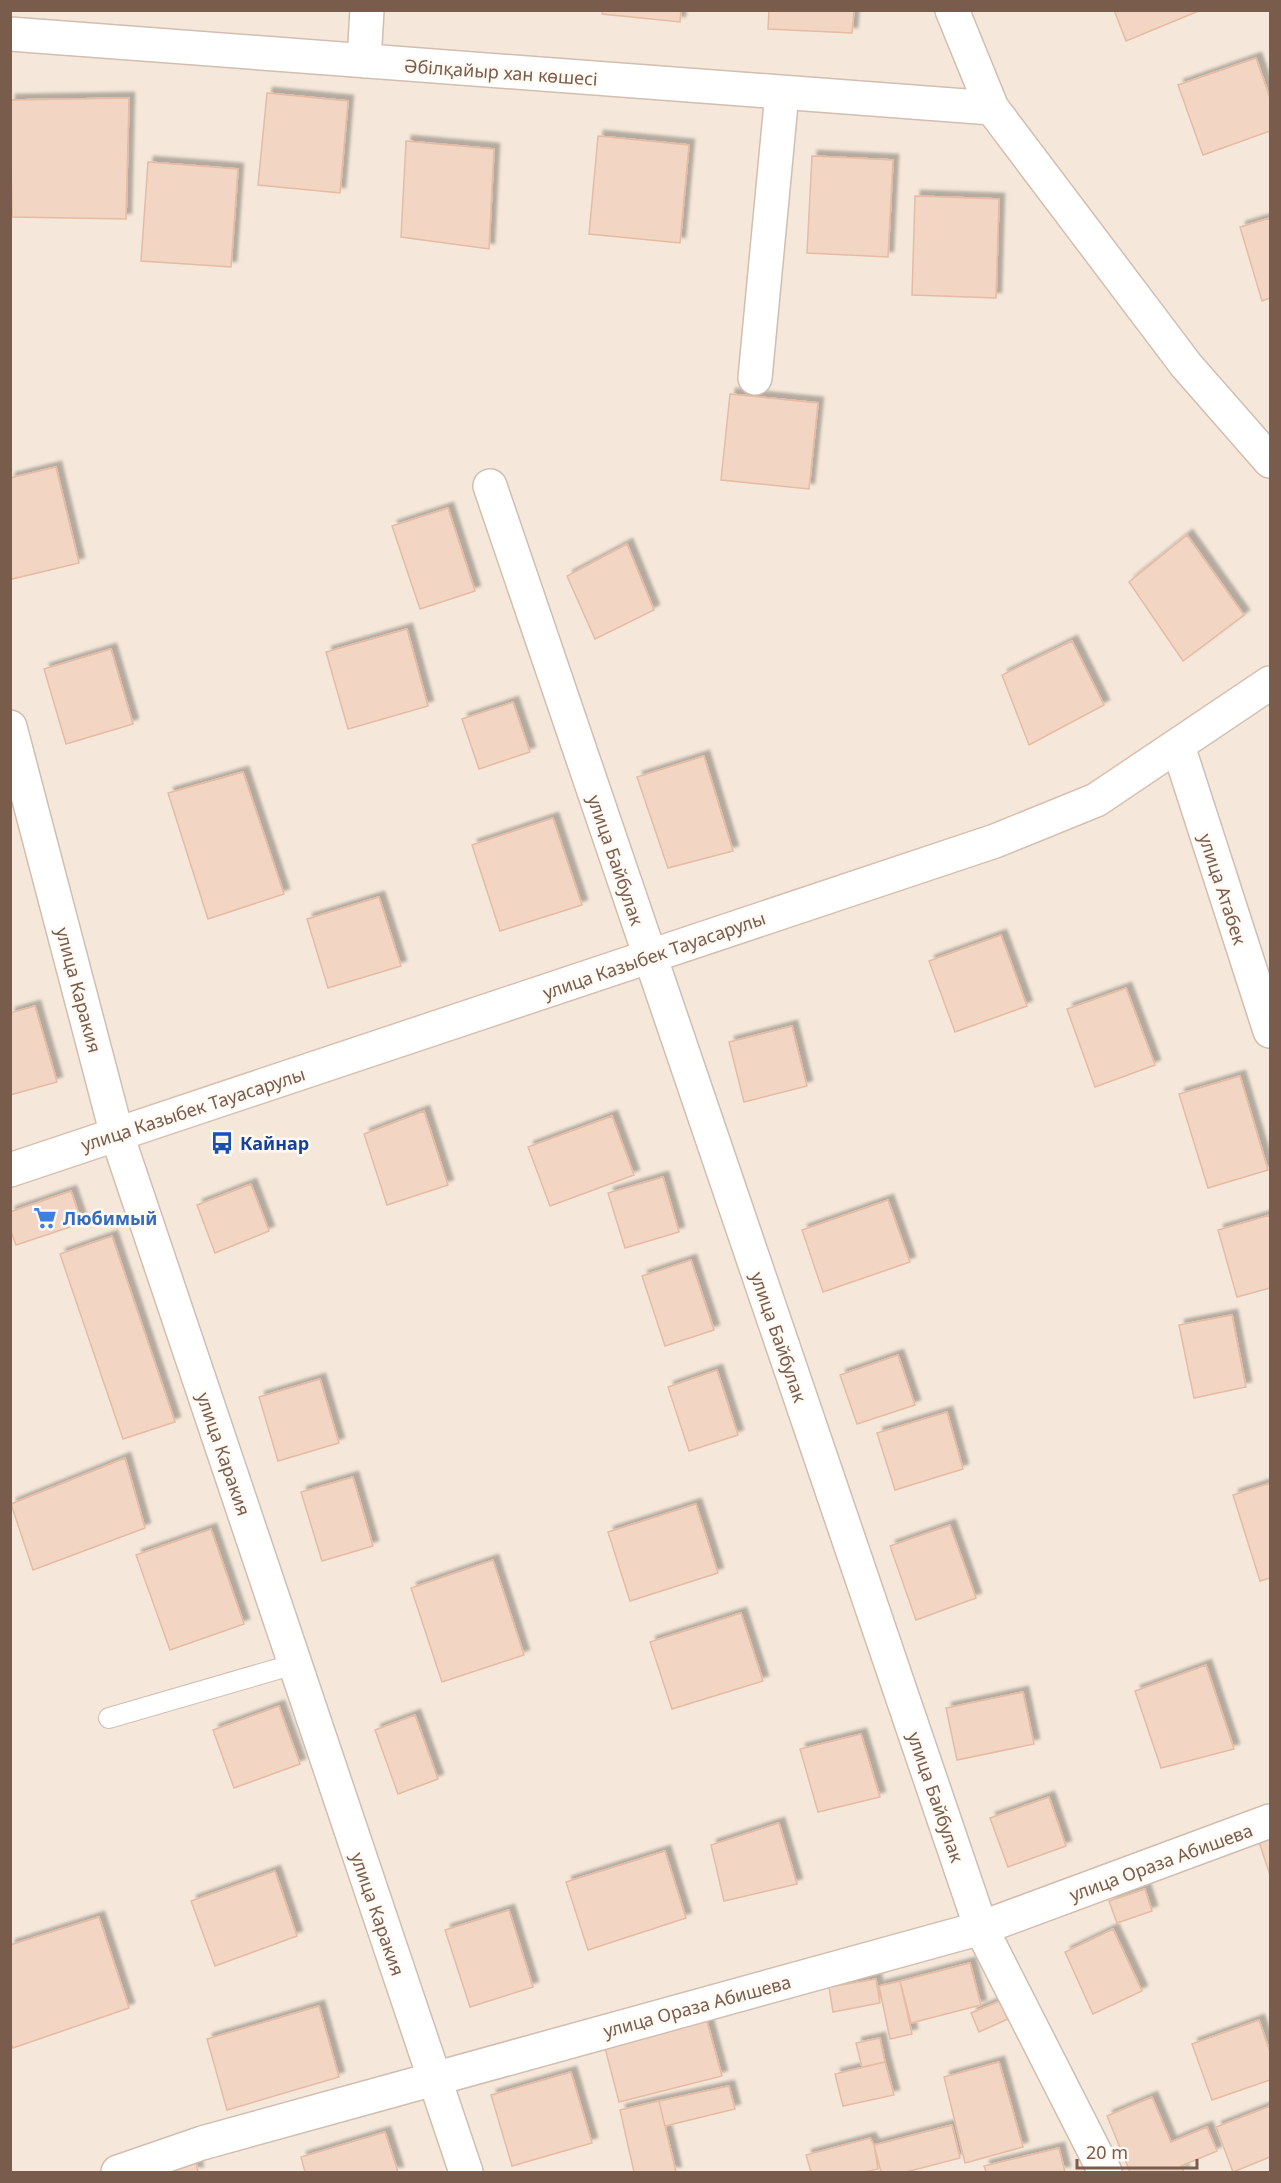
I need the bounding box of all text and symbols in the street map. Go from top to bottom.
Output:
street label: Әбілқайыр хан көшесі [404,53,598,91]
street label: улица Байбулак [582,792,650,929]
street label: улица Атабек [1194,830,1252,948]
street label: улица Казыбек Тауасарулы [539,906,769,1004]
street label: улица Каракия [51,925,107,1055]
street label: улица Казыбек Тауасарулы [78,1061,308,1157]
bus stop icon: Кайнар [209,1130,235,1156]
place label: Кайнар [240,1131,309,1155]
supermarket icon: Любимый [32,1205,58,1231]
place label: Любимый [63,1206,157,1230]
street label: улица Байбулак [745,1269,813,1406]
street label: улица Каракия [192,1389,256,1519]
street label: улица Байбулак [902,1729,970,1866]
street label: улица Ораза Абишева [1066,1818,1256,1906]
street label: улица Каракия [346,1849,410,1979]
street label: улица Ораза Абишева [600,1969,794,2043]
scale bar [1077,2132,1197,2170]
text: 20 m [1086,2140,1128,2164]

